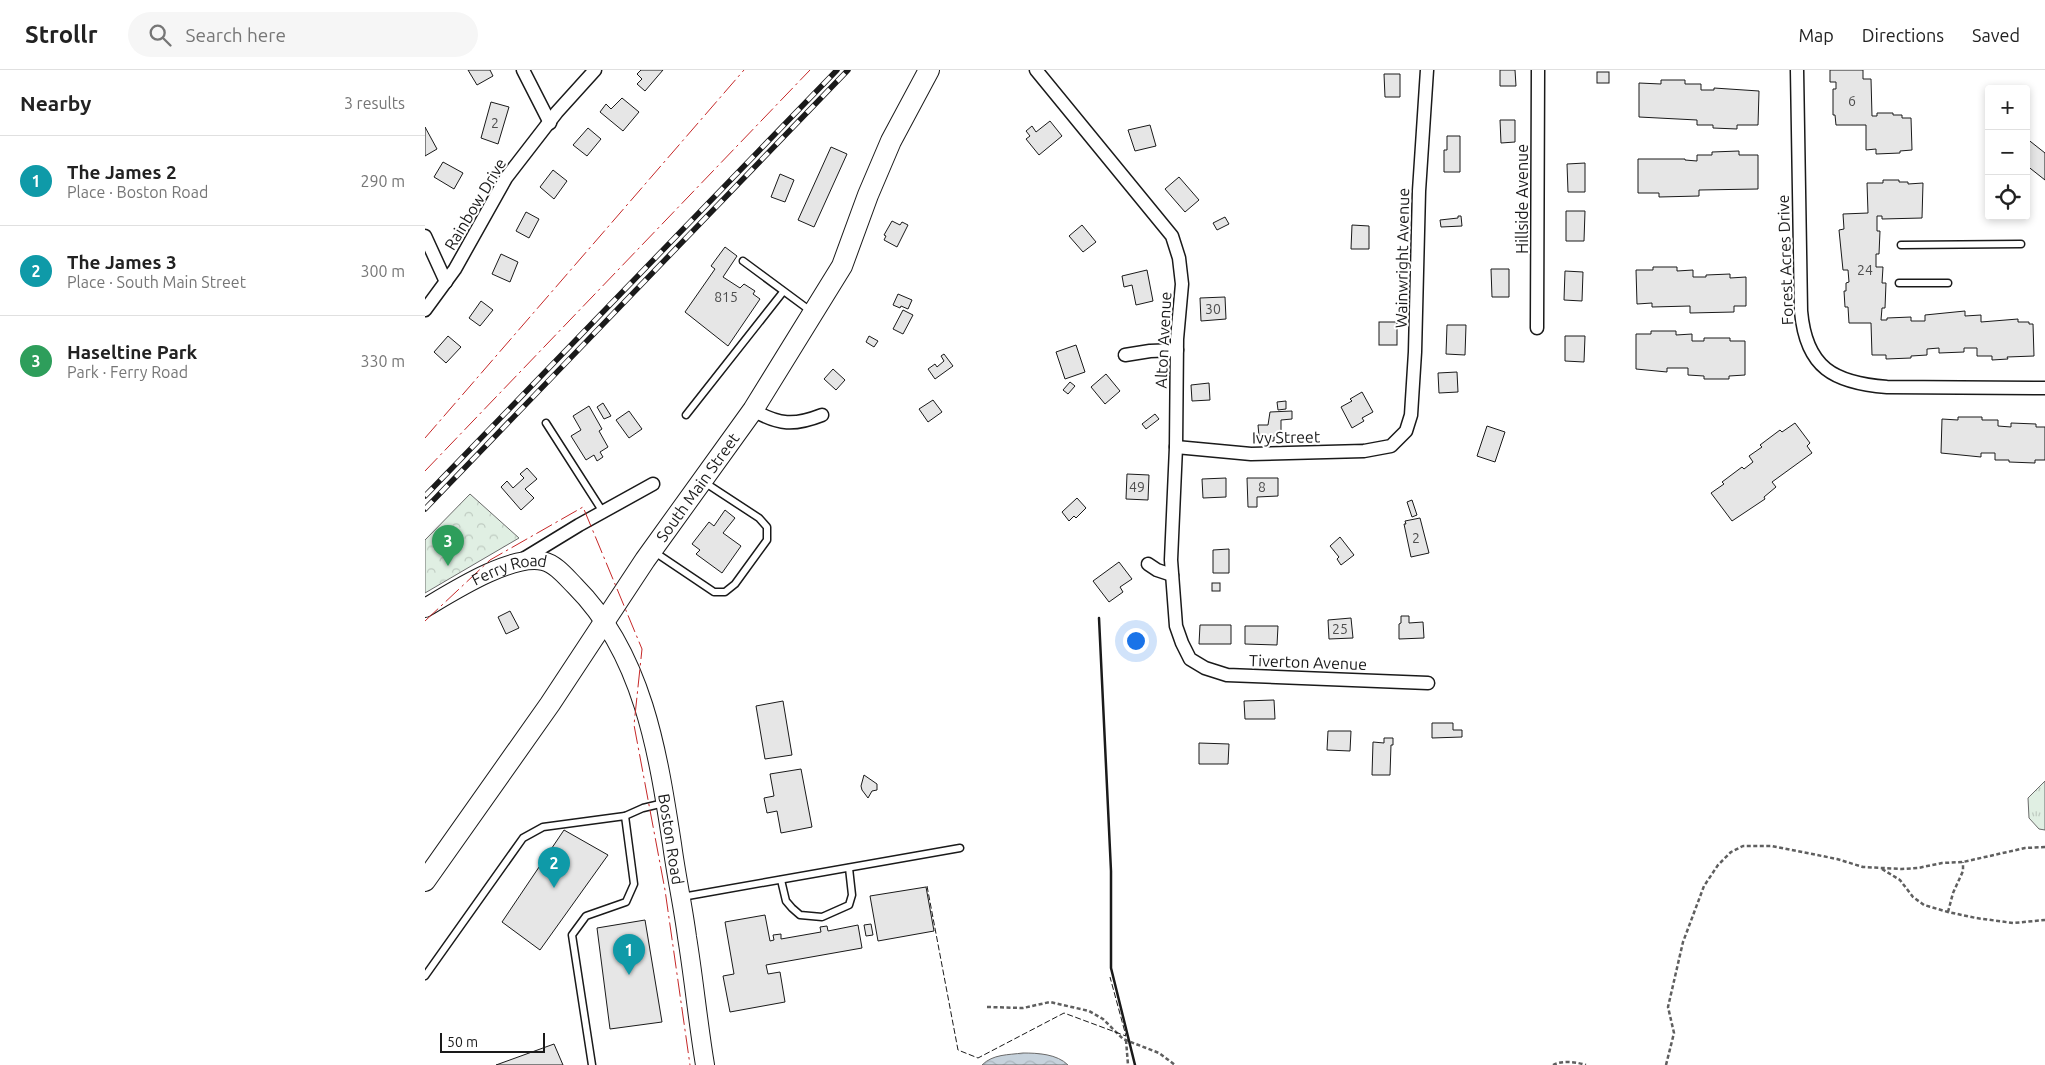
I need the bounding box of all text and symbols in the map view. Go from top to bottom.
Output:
search box [128,12,478,57]
text: Strollr [25,21,98,48]
icon: search [146,21,174,49]
text: Search here [186,24,286,46]
text: Map [1798,25,1834,45]
text: Directions [1862,25,1944,45]
text: Saved [1972,25,2020,45]
map controls [1985,85,2030,220]
button: + [1985,85,2030,130]
text: Nearby [20,91,91,115]
house number: 6 [1848,93,1856,109]
text: 3 results [344,94,405,112]
house number: 2 [491,115,499,131]
button: − [1985,130,2030,175]
street label: Hillside Avenue [1513,144,1531,254]
street label: Rainbow Drive [441,155,509,253]
text: The James 2 [67,161,177,183]
text: 1 [31,172,41,190]
text: 290 m [360,172,405,190]
button: locate [1985,175,2030,220]
text: Place · Boston Road [67,183,208,201]
street label: Wainwright Avenue [1392,188,1412,328]
street label: Forest Acres Drive [1774,194,1796,326]
text: The James 3 [67,251,177,273]
text: 2 [31,262,41,280]
text: 300 m [360,262,405,280]
house number: 24 [1857,262,1873,278]
text: Place · South Main Street [67,273,246,291]
house number: 815 [714,289,738,305]
street label: Alton Avenue [1151,291,1175,389]
house number: 30 [1205,301,1221,317]
text: Haseltine Park [67,341,197,363]
text: 3 [31,352,41,370]
text: 330 m [360,352,405,370]
text: Park · Ferry Road [67,363,188,381]
street label: Ivy Street [1252,427,1321,447]
street label: South Main Street [652,429,743,545]
house number: 49 [1129,479,1145,495]
house number: 8 [1258,479,1266,495]
pin: 3 [432,525,464,566]
house number: 2 [1412,530,1420,546]
street label: Ferry Road [469,551,549,589]
house number: 25 [1332,621,1348,637]
your location [1123,628,1149,654]
street label: Tiverton Avenue [1249,651,1367,673]
street label: Boston Road [655,792,687,886]
pin: 2 [538,847,570,888]
pin: 1 [613,934,645,975]
scale bar [440,1030,545,1053]
text: 50 m [447,1034,478,1050]

